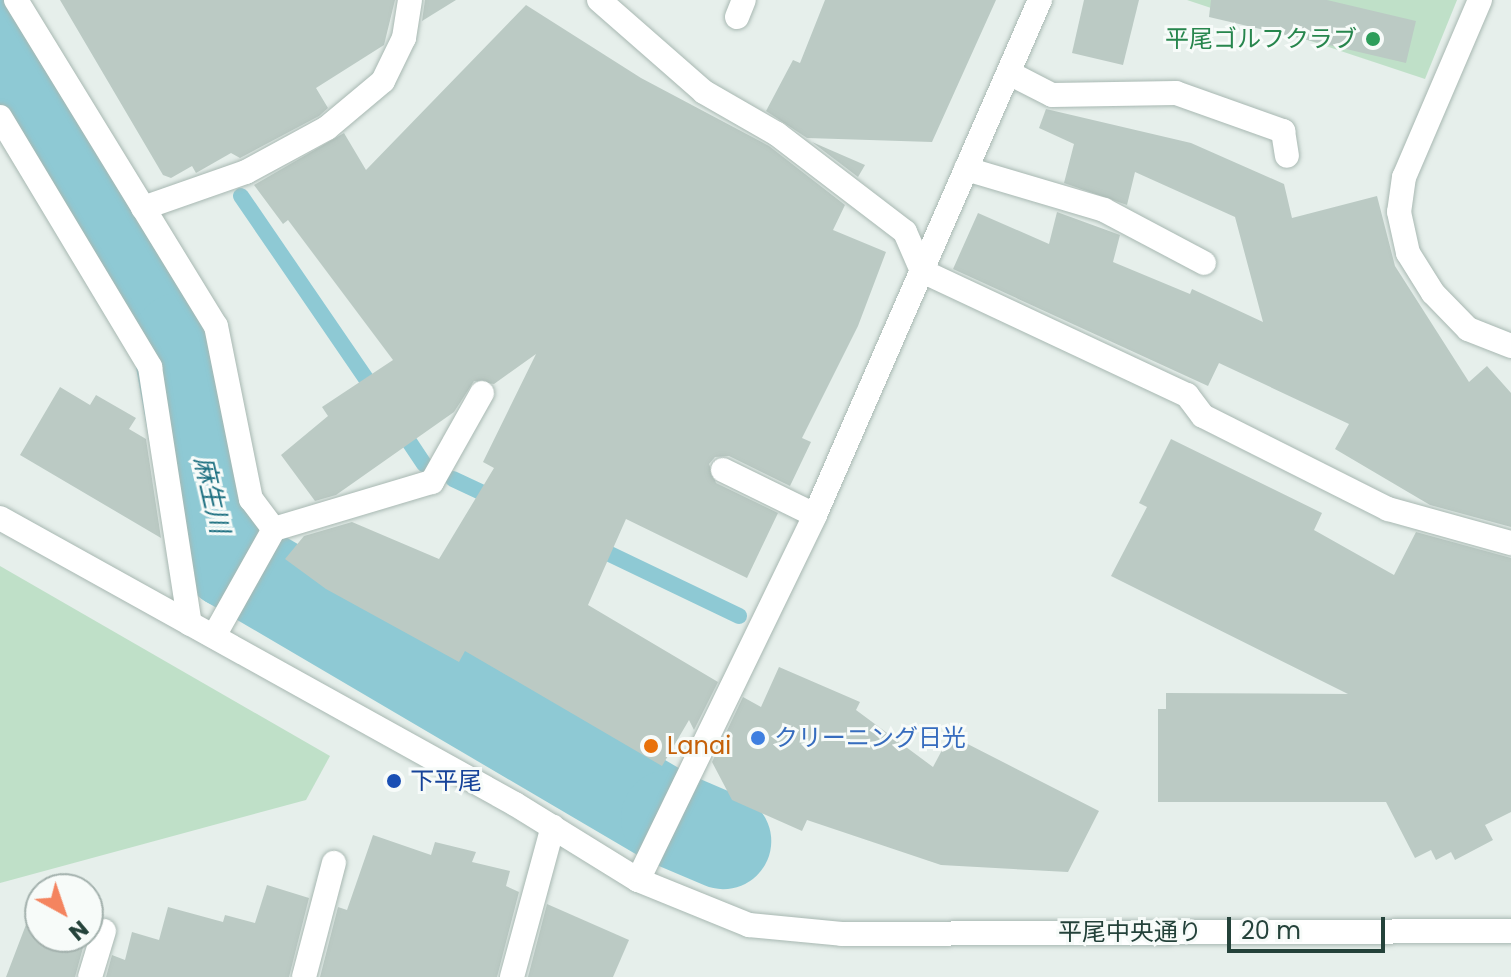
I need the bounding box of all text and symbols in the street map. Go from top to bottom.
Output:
place label: 平尾ゴルフクラブ [1165,25,1357,53]
marker: 平尾ゴルフクラブ [1364,30,1382,48]
water label: 麻生川 [187,453,235,537]
place label: クリーニング日光 [774,724,966,752]
marker: クリーニング日光 [749,729,767,747]
place label: Lanai [667,732,731,760]
marker: Lanai [642,737,660,755]
place label: 下平尾 [410,767,482,795]
marker: 下平尾 [385,772,403,790]
north arrow [24,873,104,953]
scale bar [1231,901,1389,951]
text: N [62,913,95,947]
text: 20 m [1241,914,1301,947]
street label: 平尾中央通り [1058,918,1202,946]

